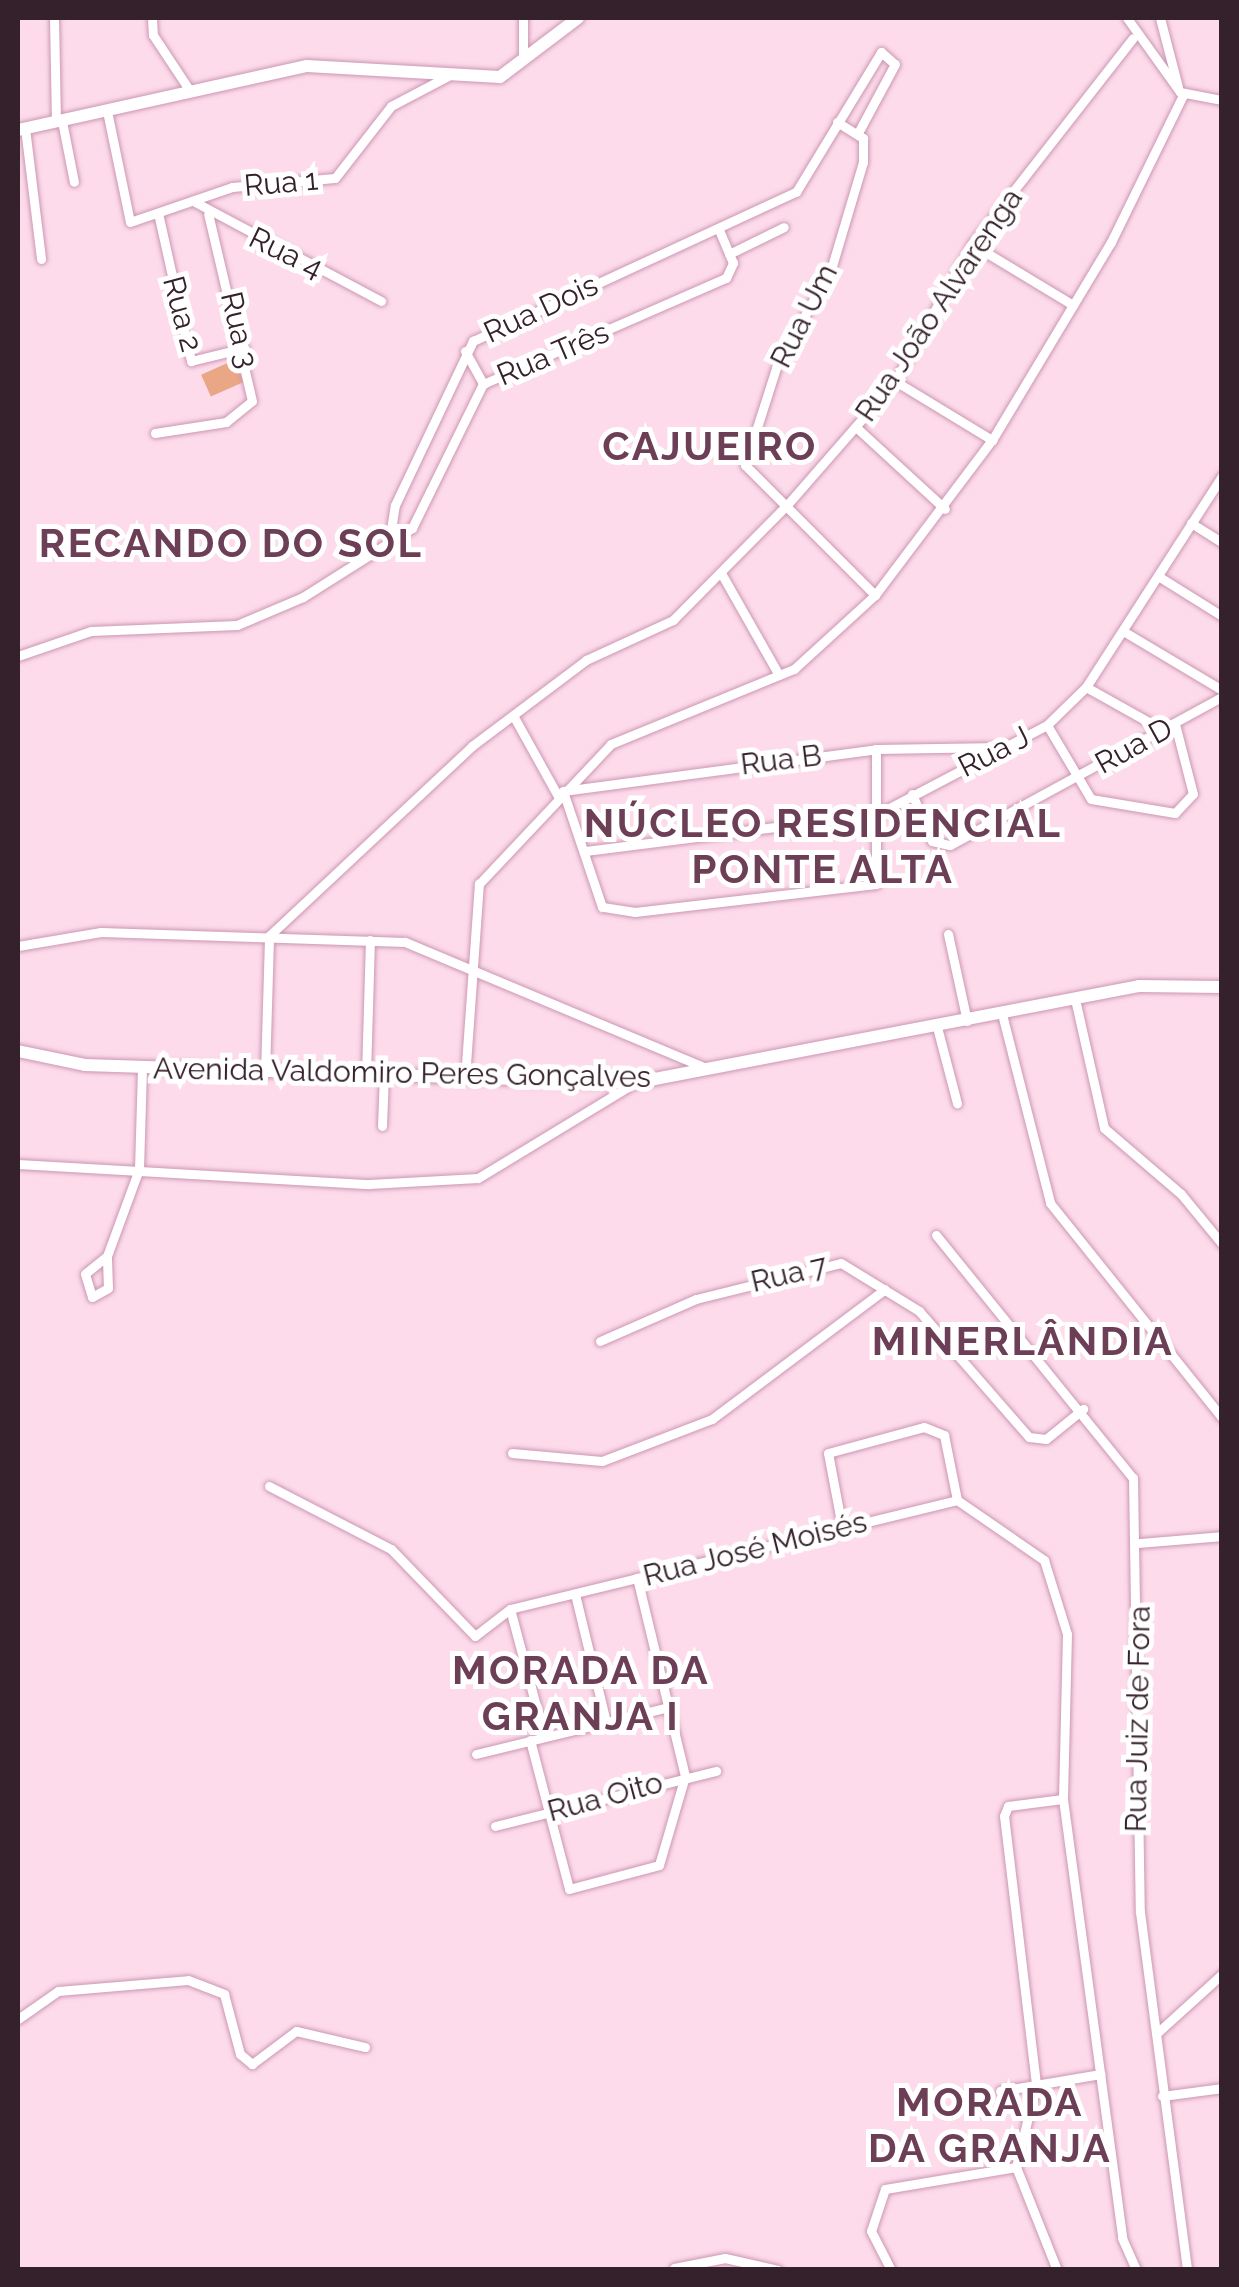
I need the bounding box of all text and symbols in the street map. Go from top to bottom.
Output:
street label: Rua 1 [243,162,319,204]
street label: Rua João Alvarenga [847,181,1031,429]
street label: Rua 4 [243,220,329,286]
street label: Rua Um [763,258,845,374]
street label: Rua Dois [478,267,604,351]
street label: Rua 2 [155,272,209,356]
street label: Rua 3 [213,288,265,372]
street label: Rua Três [491,314,615,394]
district label: CAJUEIRO [602,422,818,470]
district label: RECANDO DO SOL [39,519,423,567]
street label: Rua D [1089,710,1179,782]
street label: Rua J [952,719,1036,785]
street label: Rua B [739,737,823,783]
district label: NÚCLEO RESIDENCIAL PONTE ALTA [584,799,1062,893]
street label: Avenida Valdomiro Peres Gonçalves [152,1051,652,1095]
street label: Rua 7 [747,1248,831,1300]
district label: MINERLÂNDIA [872,1317,1174,1365]
street label: Rua José Moisés [639,1504,871,1594]
street label: Rua Juiz de Fora [1118,1605,1158,1833]
district label: MORADA DA GRANJA I [451,1646,711,1740]
street label: Rua Oito [543,1764,667,1830]
district label: MORADA DA GRANJA [867,2078,1113,2172]

